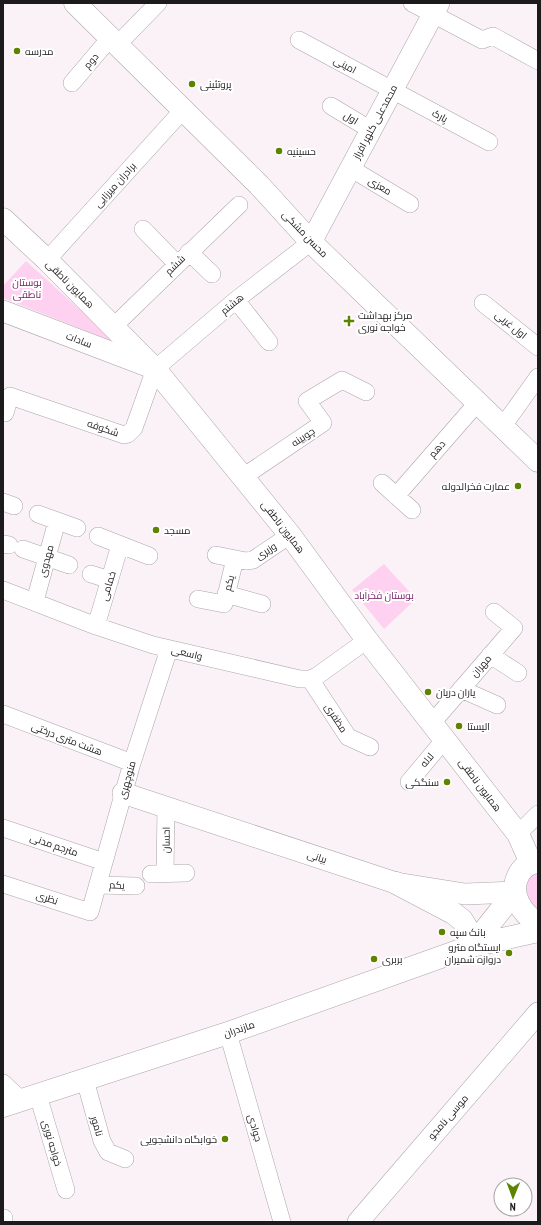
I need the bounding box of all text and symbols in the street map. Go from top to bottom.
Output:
place label: مدرسه [25,45,53,58]
marker: مدرسه [12,46,22,56]
street label: دوم [81,50,102,72]
street label: امینی [331,54,359,76]
place label: پروتئینی [200,78,232,91]
marker: پروتئینی [187,79,197,89]
street label: محمدعلی کلهر افراز [349,82,400,162]
street label: پارک [430,106,450,126]
street label: اول [341,109,361,127]
place label: حسینیه [287,145,316,158]
marker: حسینیه [274,146,284,156]
street label: برادران میرزایی [91,160,139,210]
street label: معزی [366,174,394,198]
street label: محسن مشکی [279,208,331,260]
street label: ششم [162,252,189,279]
street label: همایون ناطقی [43,257,97,311]
park label: بوستان ناطقی [12,276,42,301]
street label: هشتم [218,291,247,318]
street label: اول غربی [492,308,530,342]
place label: مرکز بهداشت خواجه نوری [358,309,413,334]
marker: مرکز بهداشت خواجه نوری [343,315,355,327]
street label: سادات [64,329,94,351]
street label: شکوفه [86,417,120,439]
street label: چوبینه [289,424,317,450]
street label: دهم [426,437,449,461]
place label: عمارت فخرالدوله [442,480,510,493]
marker: عمارت فخرالدوله [513,481,523,491]
street label: همایون ناطقی [258,498,308,556]
place label: مسجد [164,524,190,537]
marker: مسجد [151,525,161,535]
street label: وزیری [253,539,279,563]
street label: مهدوی [35,543,57,579]
street label: خمامی [97,570,119,602]
street label: یکم [221,573,238,593]
park label: بوستان فخرآباد [354,589,414,602]
street label: واسعی [170,643,204,663]
street label: مهران [468,652,494,680]
place label: یاران دریان [436,686,476,699]
marker: یاران دریان [423,687,433,697]
street label: مظفری [322,701,350,735]
street label: هشت متری درختی [30,719,104,759]
place label: الیستا [467,720,490,733]
marker: الیستا [454,721,464,731]
street label: لاله [417,750,437,770]
street label: همایون ناطقی [456,756,504,814]
street label: منوچهری [115,759,139,801]
place label: سنگکی [405,776,439,789]
marker: سنگکی [442,777,452,787]
street label: احسان [159,827,173,853]
street label: مترجم مدنی [28,831,80,860]
street label: بیانی [305,848,329,866]
street label: یکم [109,878,125,893]
street label: نظری [34,888,60,908]
place label: بانک سپه [450,926,486,939]
marker: بانک سپه [437,927,447,937]
place label: ایستگاه مترو دروازه شمیران [445,941,501,966]
marker: ایستگاه مترو دروازه شمیران [504,948,514,958]
place label: بربری [382,953,402,966]
marker: بربری [369,954,379,964]
street label: مازندران [222,1018,256,1040]
street label: موسی نامجو [425,1092,471,1142]
street label: نامور [88,1113,106,1138]
street label: جوادی [245,1113,265,1143]
street label: خواجه نوری [39,1118,65,1168]
place label: خوابگاه دانشجویی [140,1133,217,1146]
marker: خوابگاه دانشجویی [220,1134,230,1144]
north arrow [493,1177,533,1217]
text: N [510,1200,516,1214]

